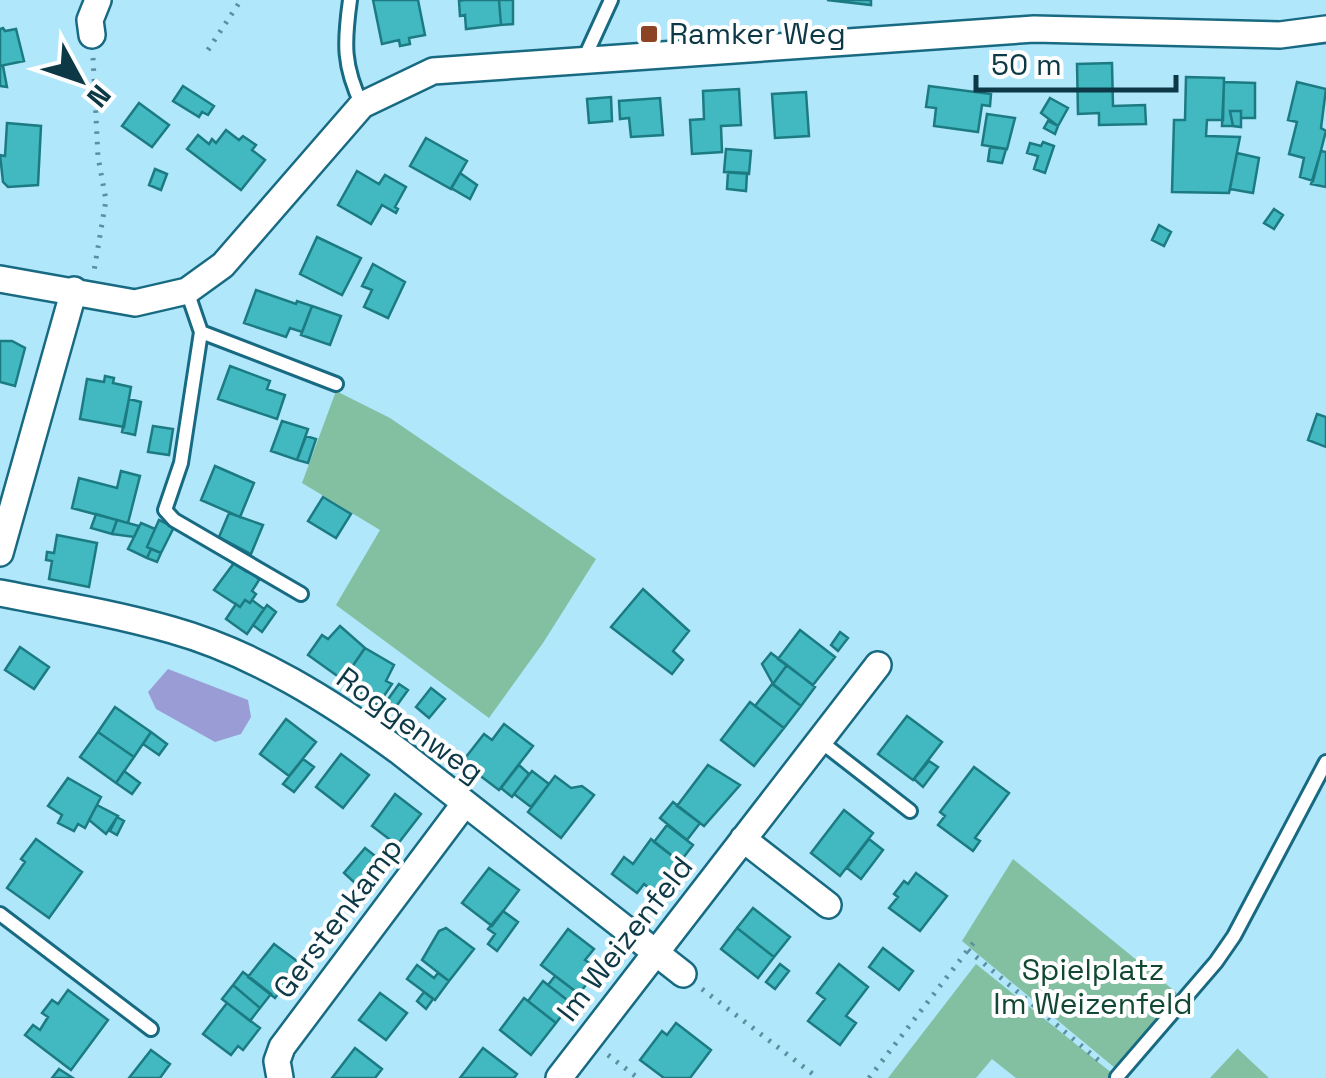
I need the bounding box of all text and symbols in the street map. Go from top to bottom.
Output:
place label: Ramker Weg [669,14,846,53]
marker: Ramker Weg [638,23,660,45]
north arrow [30,30,130,130]
scale bar [976,30,1176,92]
text: 50 m [991,45,1062,84]
text: N [79,77,119,115]
street label: Roggenweg [329,658,492,791]
street label: Gerstenkamp [264,829,411,1006]
street label: Im Weizenfeld [548,848,701,1029]
park label: Spielplatz Im Weizenfeld [993,950,1193,1023]

